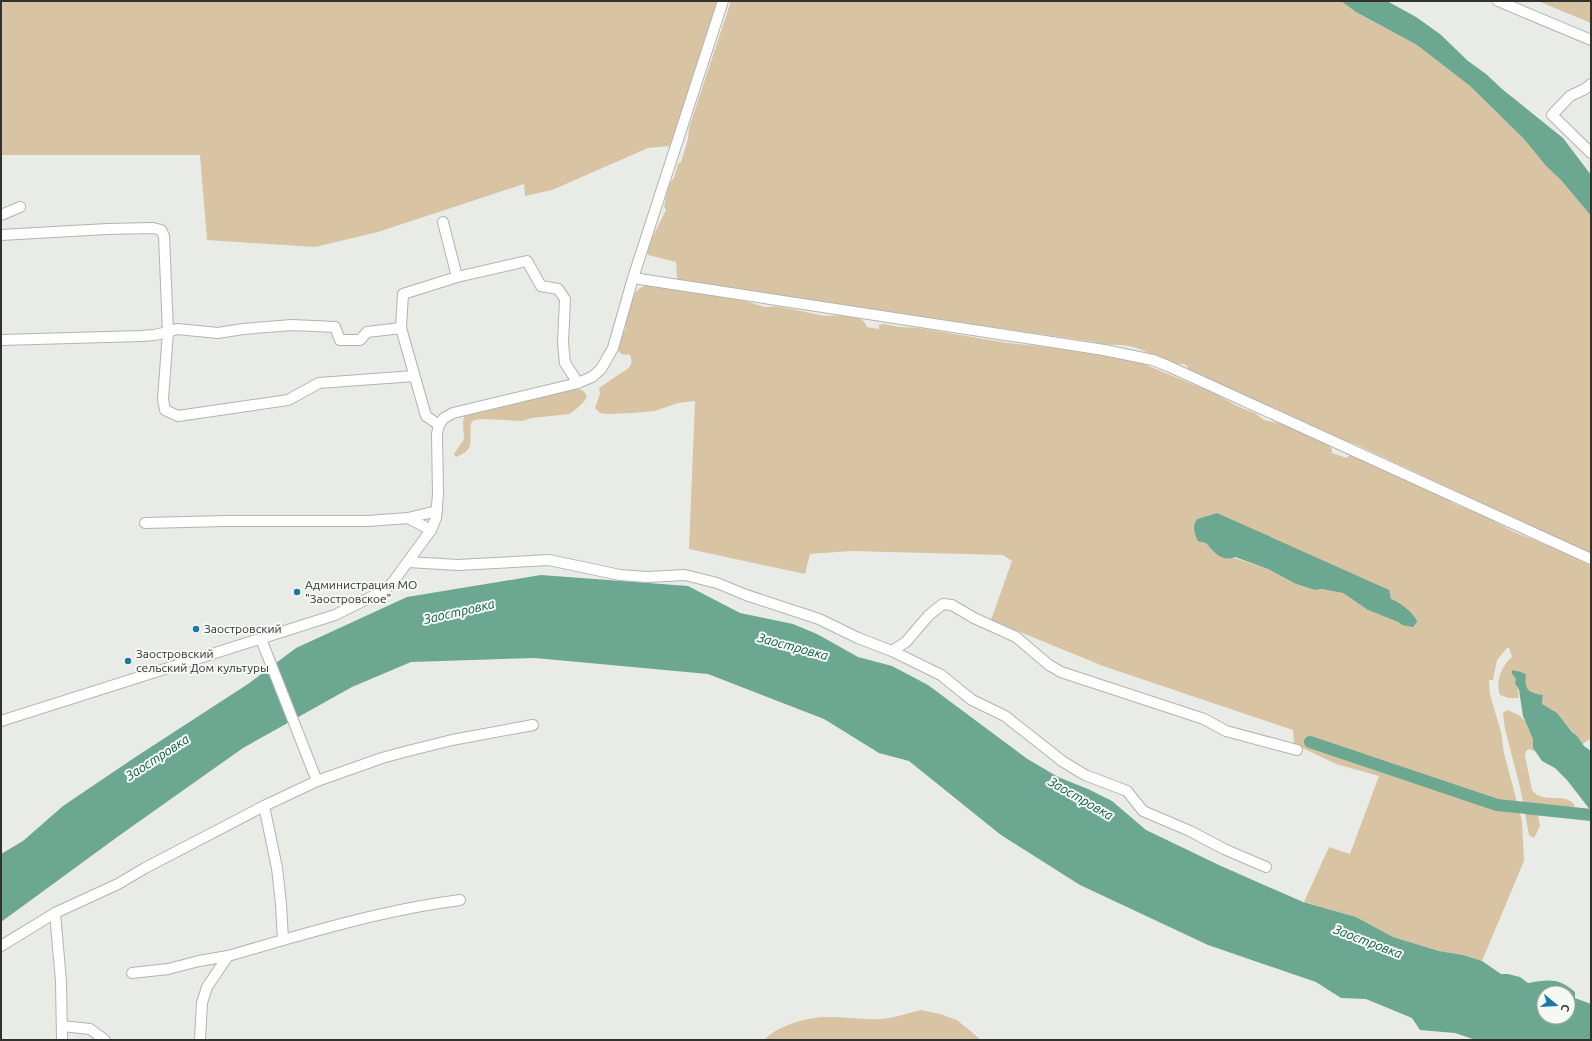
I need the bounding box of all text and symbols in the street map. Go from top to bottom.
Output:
place label: Администрация МО "Заостровское" [305,578,417,605]
marker: Администрация МО "Заостровское" [292,587,302,597]
water label: Заостровка [421,596,496,626]
place label: Заостровский [204,622,282,635]
marker: Заостровский [191,624,201,634]
water label: Заостровка [755,630,830,662]
place label: Заостровский сельский Дом культуры [136,647,269,674]
marker: Заостровский сельский Дом культуры [123,656,133,666]
water label: Заостровка [122,731,191,783]
water label: Заостровка [1045,773,1116,822]
water label: Заостровка [1331,921,1404,961]
north arrow [1536,985,1576,1025]
text: С [1559,1003,1572,1013]

